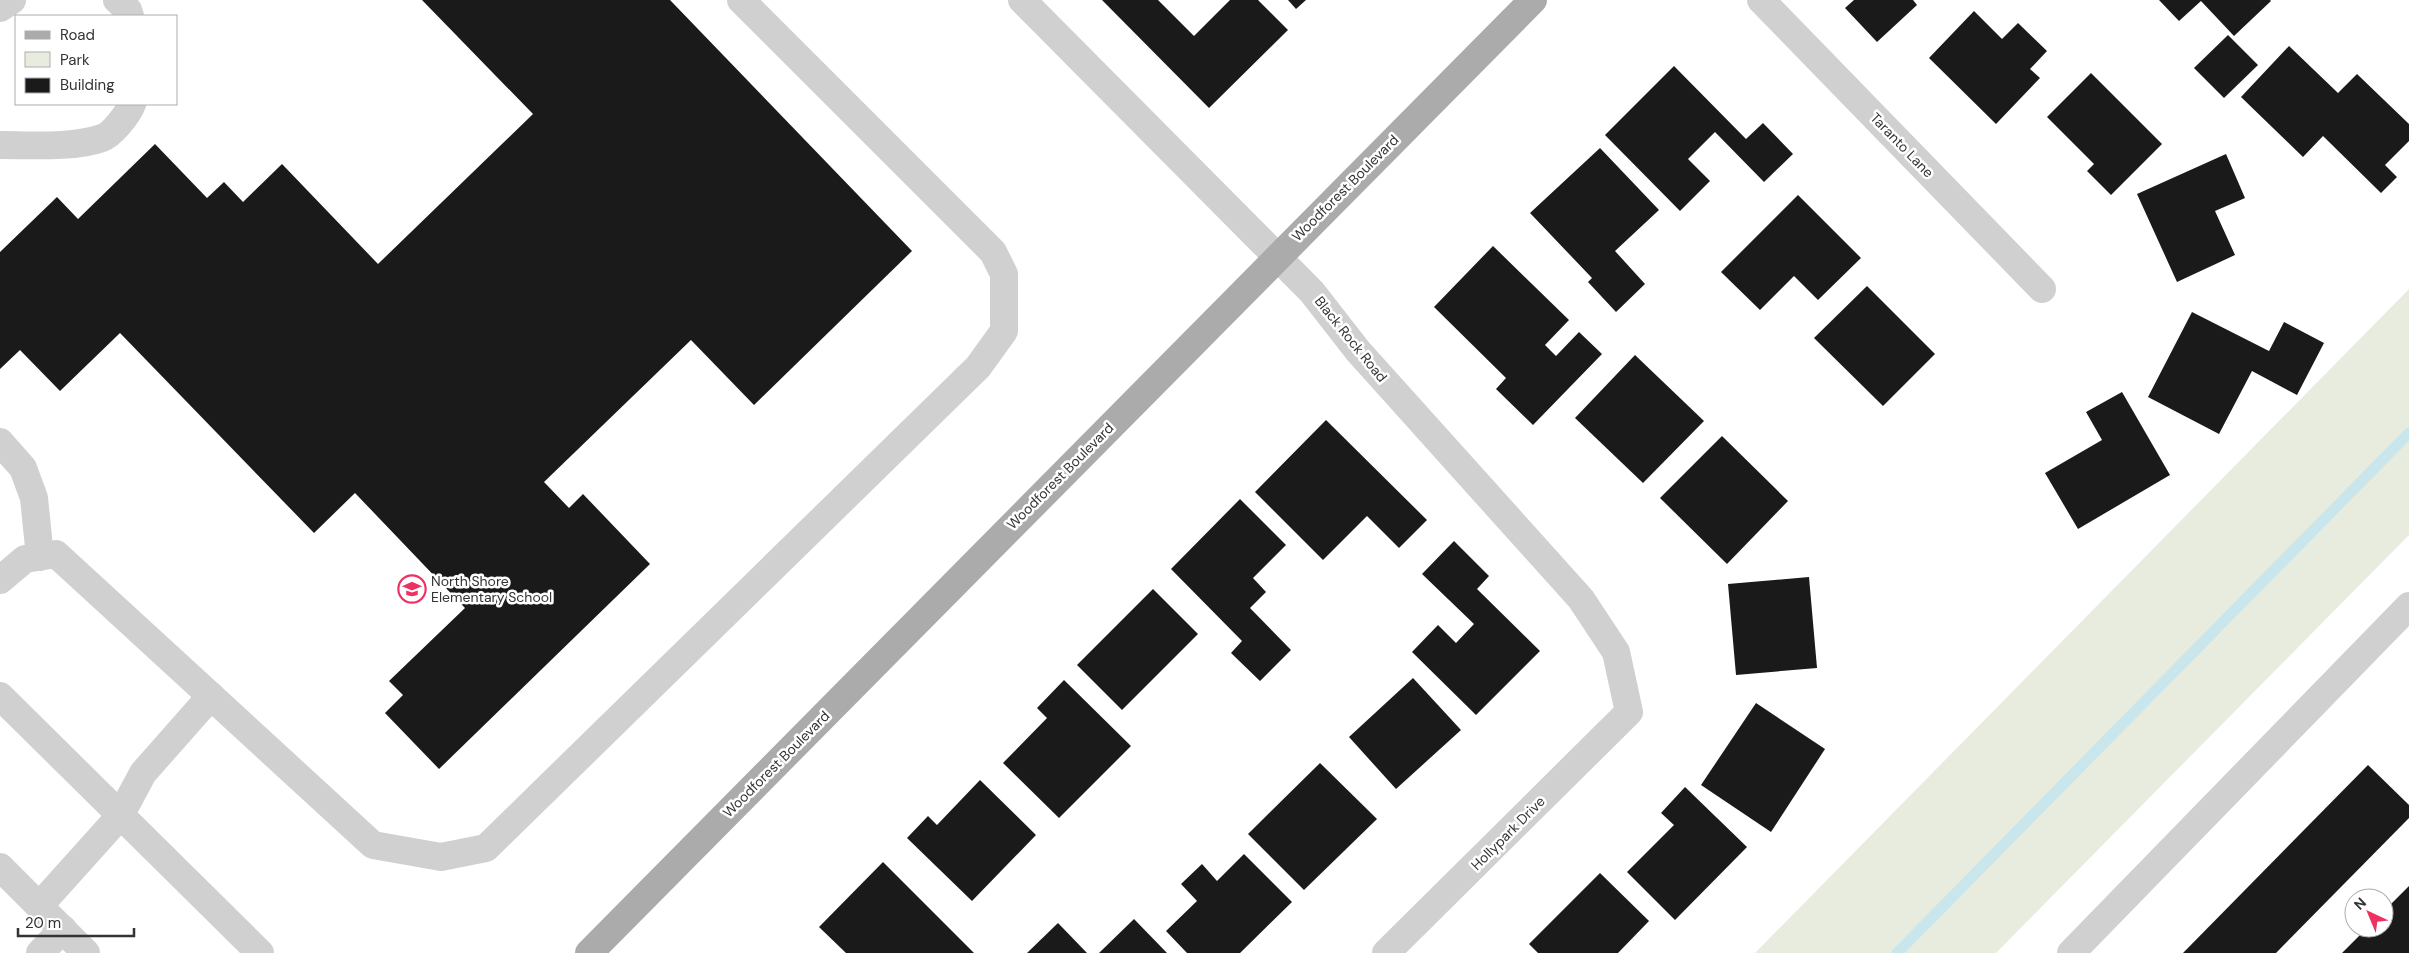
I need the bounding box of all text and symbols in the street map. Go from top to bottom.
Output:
legend [15,15,178,105]
text: Road [60,25,95,45]
text: Park [60,50,90,70]
text: Building [60,75,115,95]
street label: Taranto Lane [1866,109,1938,181]
street label: Woodforest Boulevard [1288,131,1402,245]
street label: Black Rock Road [1311,292,1391,386]
street label: Woodforest Boulevard [1003,419,1117,533]
place label: North Shore Elementary School [431,572,552,606]
school or university icon: North Shore Elementary School [397,574,427,604]
street label: Woodforest Boulevard [719,707,833,821]
street label: Hollypark Drive [1467,792,1549,874]
north arrow [2344,888,2394,938]
text: N [2350,894,2370,914]
scale bar [18,906,134,938]
text: 20 m [25,913,61,933]

